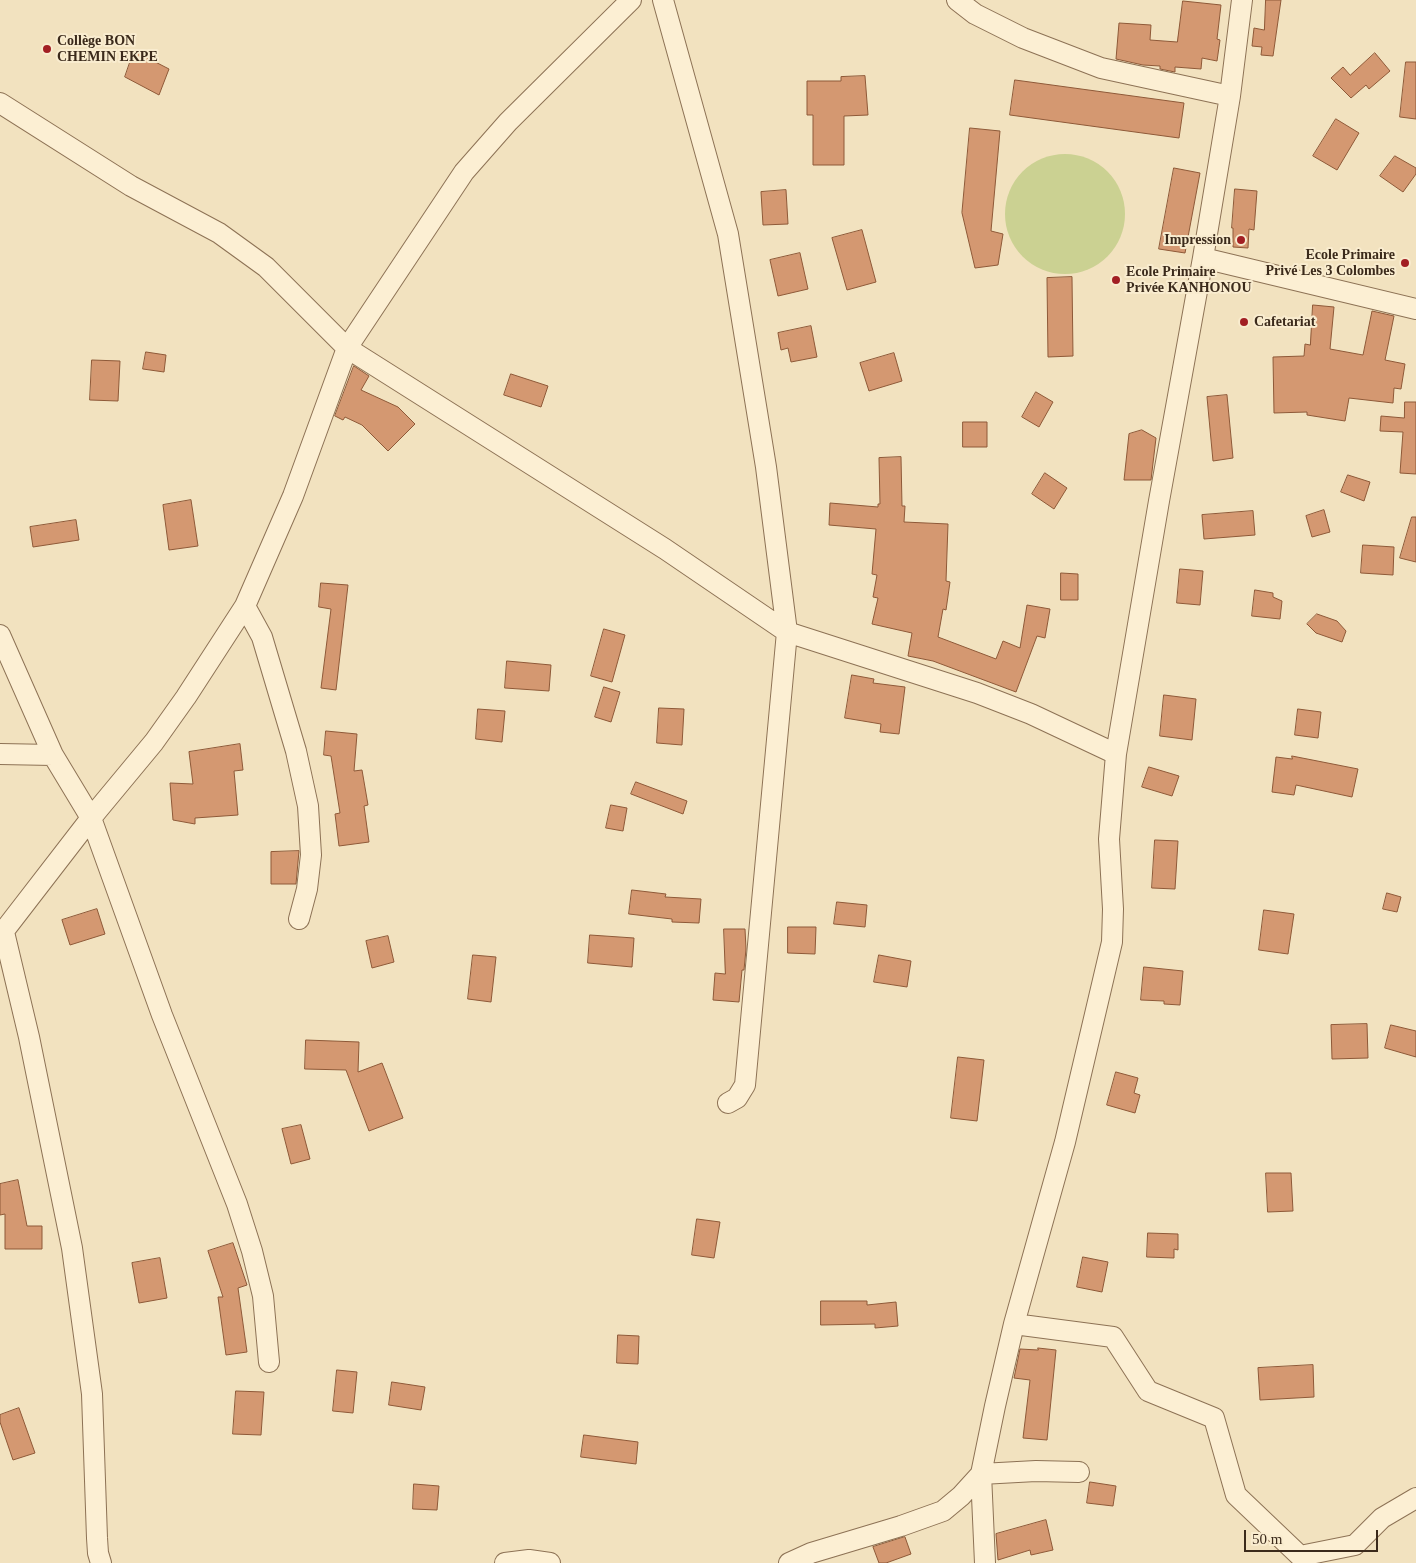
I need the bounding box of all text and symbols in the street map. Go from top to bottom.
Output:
place label: Collège BON CHEMIN EKPE [57,33,158,65]
marker: Collège BON CHEMIN EKPE [41,43,53,55]
place label: Impression [1164,232,1231,248]
marker: Impression [1235,234,1247,246]
place label: Ecole Primaire Privé Les 3 Colombes [1266,247,1395,280]
marker: Ecole Primaire Privé Les 3 Colombes [1399,257,1411,269]
place label: Ecole Primaire Privée KANHONOU [1126,264,1252,296]
marker: Ecole Primaire Privée KANHONOU [1110,274,1122,286]
place label: Cafetariat [1254,314,1315,330]
marker: Cafetariat [1238,316,1250,328]
scale bar [1246,1520,1380,1552]
text: 50 m [1252,1531,1282,1547]

